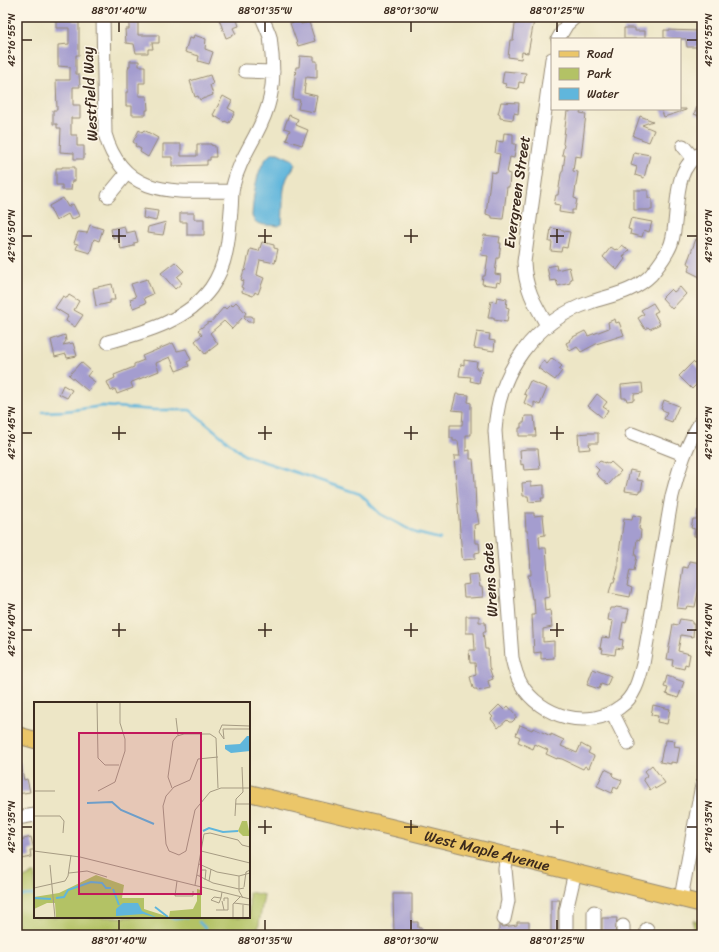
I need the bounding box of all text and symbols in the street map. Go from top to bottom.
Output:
text: 88°01'40"W [91,2,147,20]
text: 88°01'35"W [238,2,292,20]
text: 88°01'30"W [384,2,438,20]
text: 88°01'25"W [530,2,584,20]
text: 42°16'55"N [3,13,21,67]
text: 42°16'55"N [700,13,718,67]
legend [551,38,681,110]
text: Road [587,43,614,65]
street label: Westfield Way [75,46,105,142]
text: Park [587,63,612,85]
text: Water [587,83,620,105]
street label: Evergreen Street [496,134,538,250]
text: 42°16'50"N [3,209,21,263]
text: 42°16'50"N [700,209,718,263]
text: 42°16'45"N [3,406,21,460]
text: 42°16'45"N [700,406,718,460]
street label: Wrens Gate [474,542,506,618]
text: 42°16'40"N [3,603,21,657]
text: 42°16'40"N [700,603,718,657]
inset map [34,702,250,918]
text: 42°16'35"N [3,801,21,853]
text: 42°16'35"N [700,801,718,853]
street label: West Maple Avenue [422,823,553,879]
text: 88°01'40"W [91,932,147,950]
text: 88°01'35"W [238,932,292,950]
text: 88°01'30"W [384,932,438,950]
text: 88°01'25"W [530,932,584,950]

